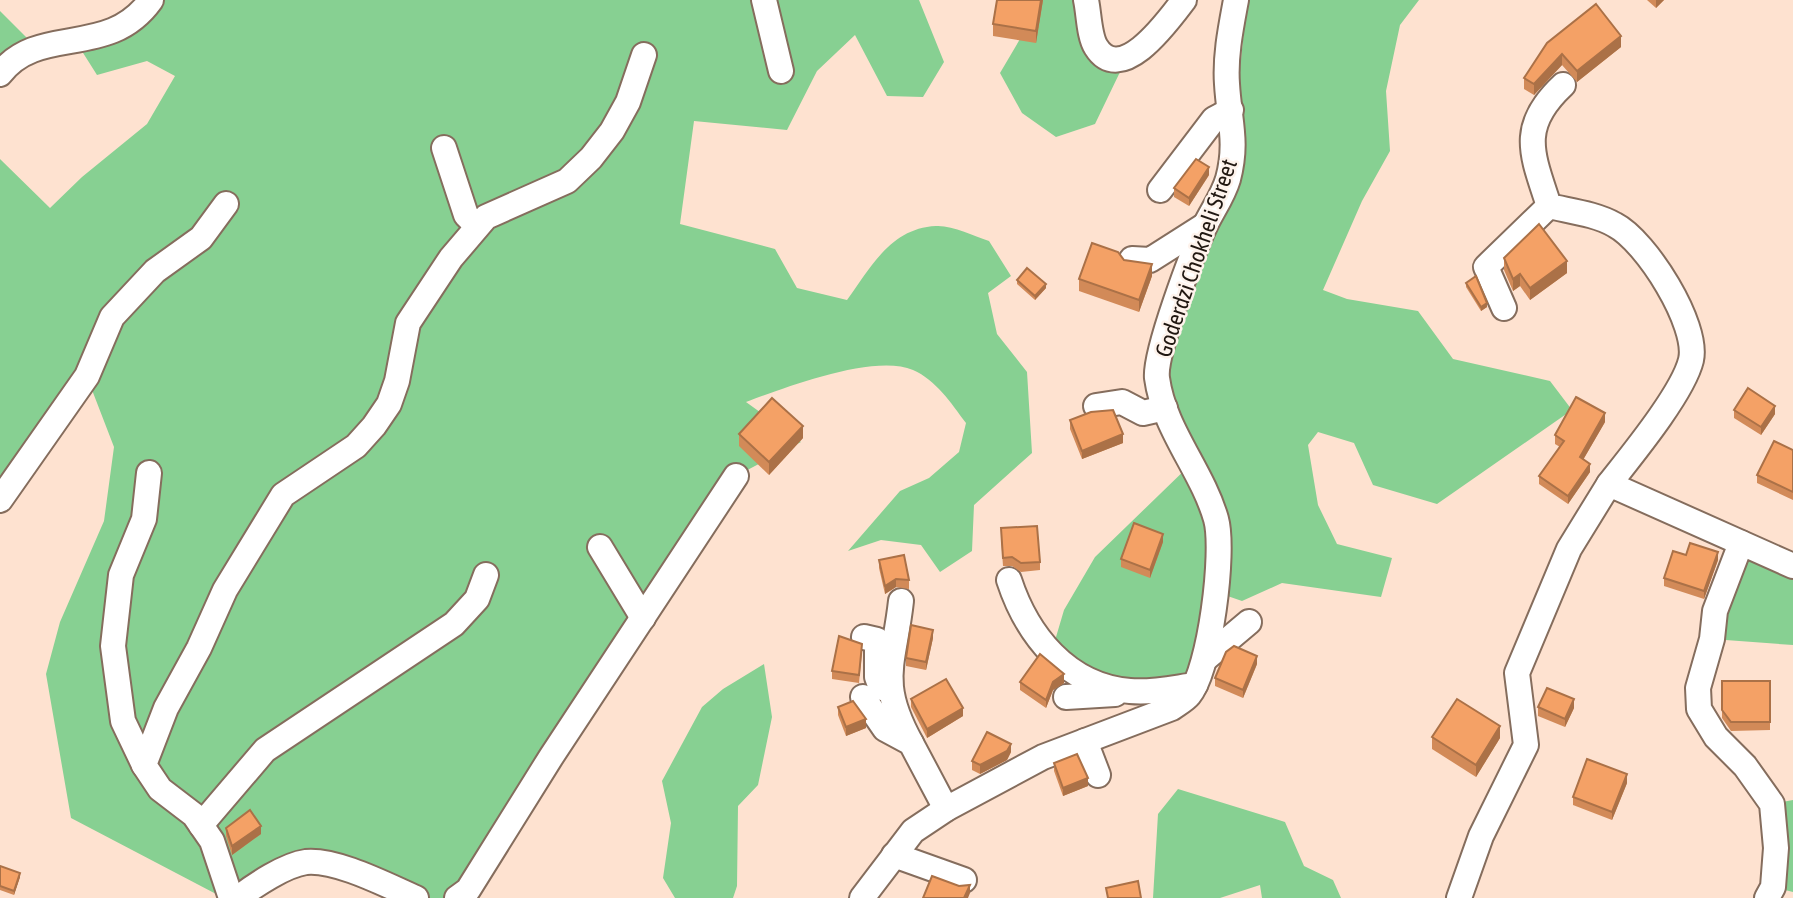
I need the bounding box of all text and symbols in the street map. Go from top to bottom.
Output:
street label: Goderdzi Chokheli Street [1150,156,1242,360]

